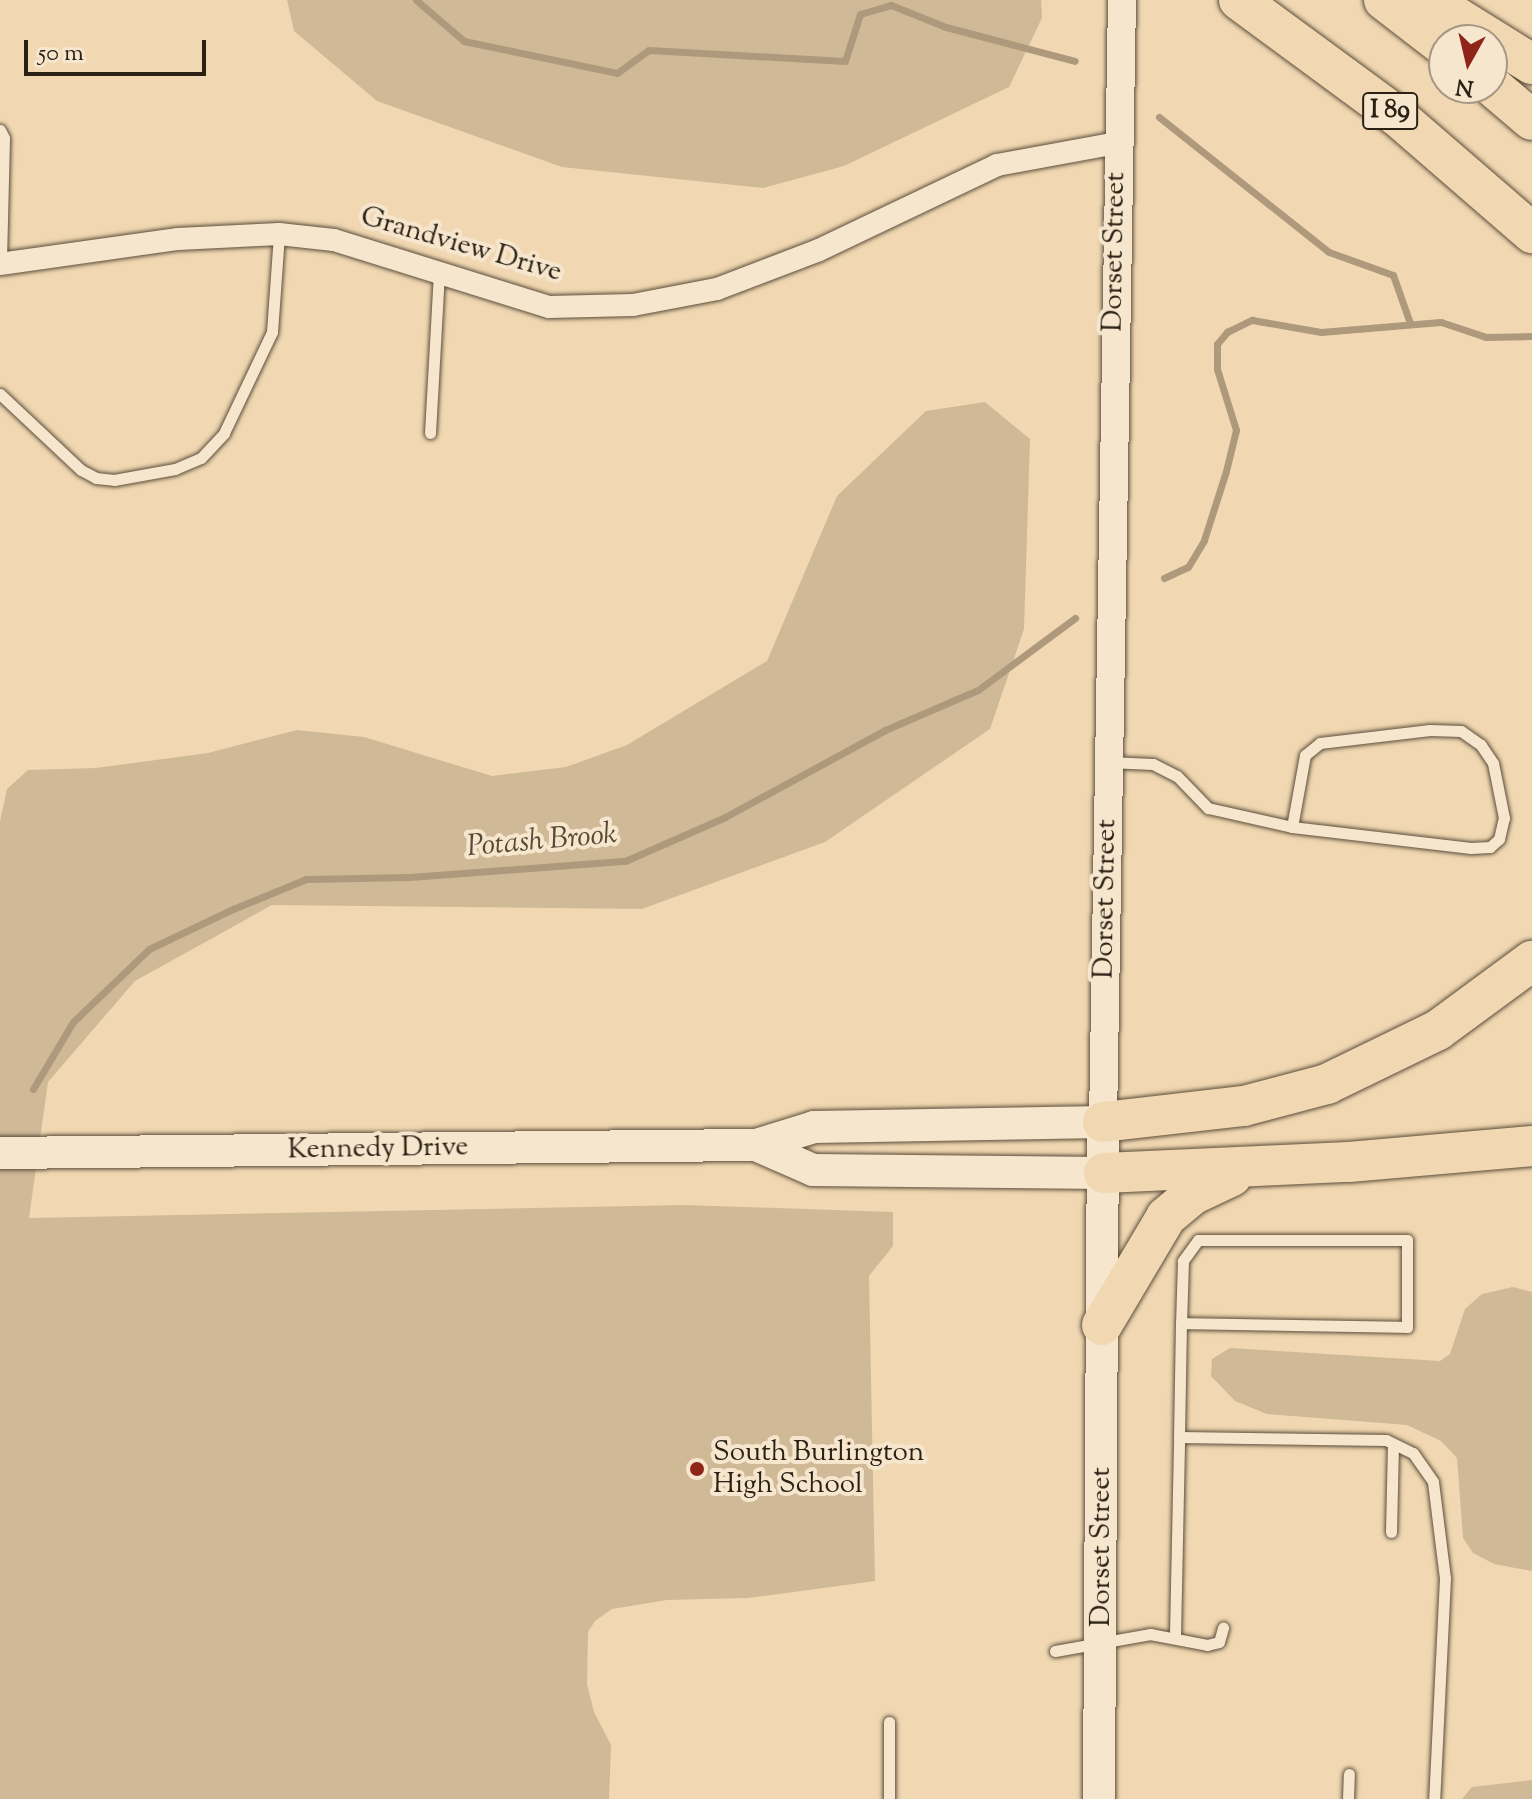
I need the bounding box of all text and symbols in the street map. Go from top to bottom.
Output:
scale bar [28,24,210,74]
north arrow [1428,24,1508,104]
text: 50 m [38,37,84,71]
text: N [1454,69,1476,103]
road number: I 89 [1362,89,1418,133]
street label: Dorset Street [1097,172,1133,332]
street label: Grandview Drive [357,200,565,290]
water label: Potash Brook [466,818,618,866]
street label: Dorset Street [1088,819,1124,979]
street label: Kennedy Drive [287,1131,469,1167]
place label: South Burlington High School [713,1436,924,1502]
marker: South Burlington High School [688,1460,706,1478]
street label: Dorset Street [1085,1467,1119,1627]

